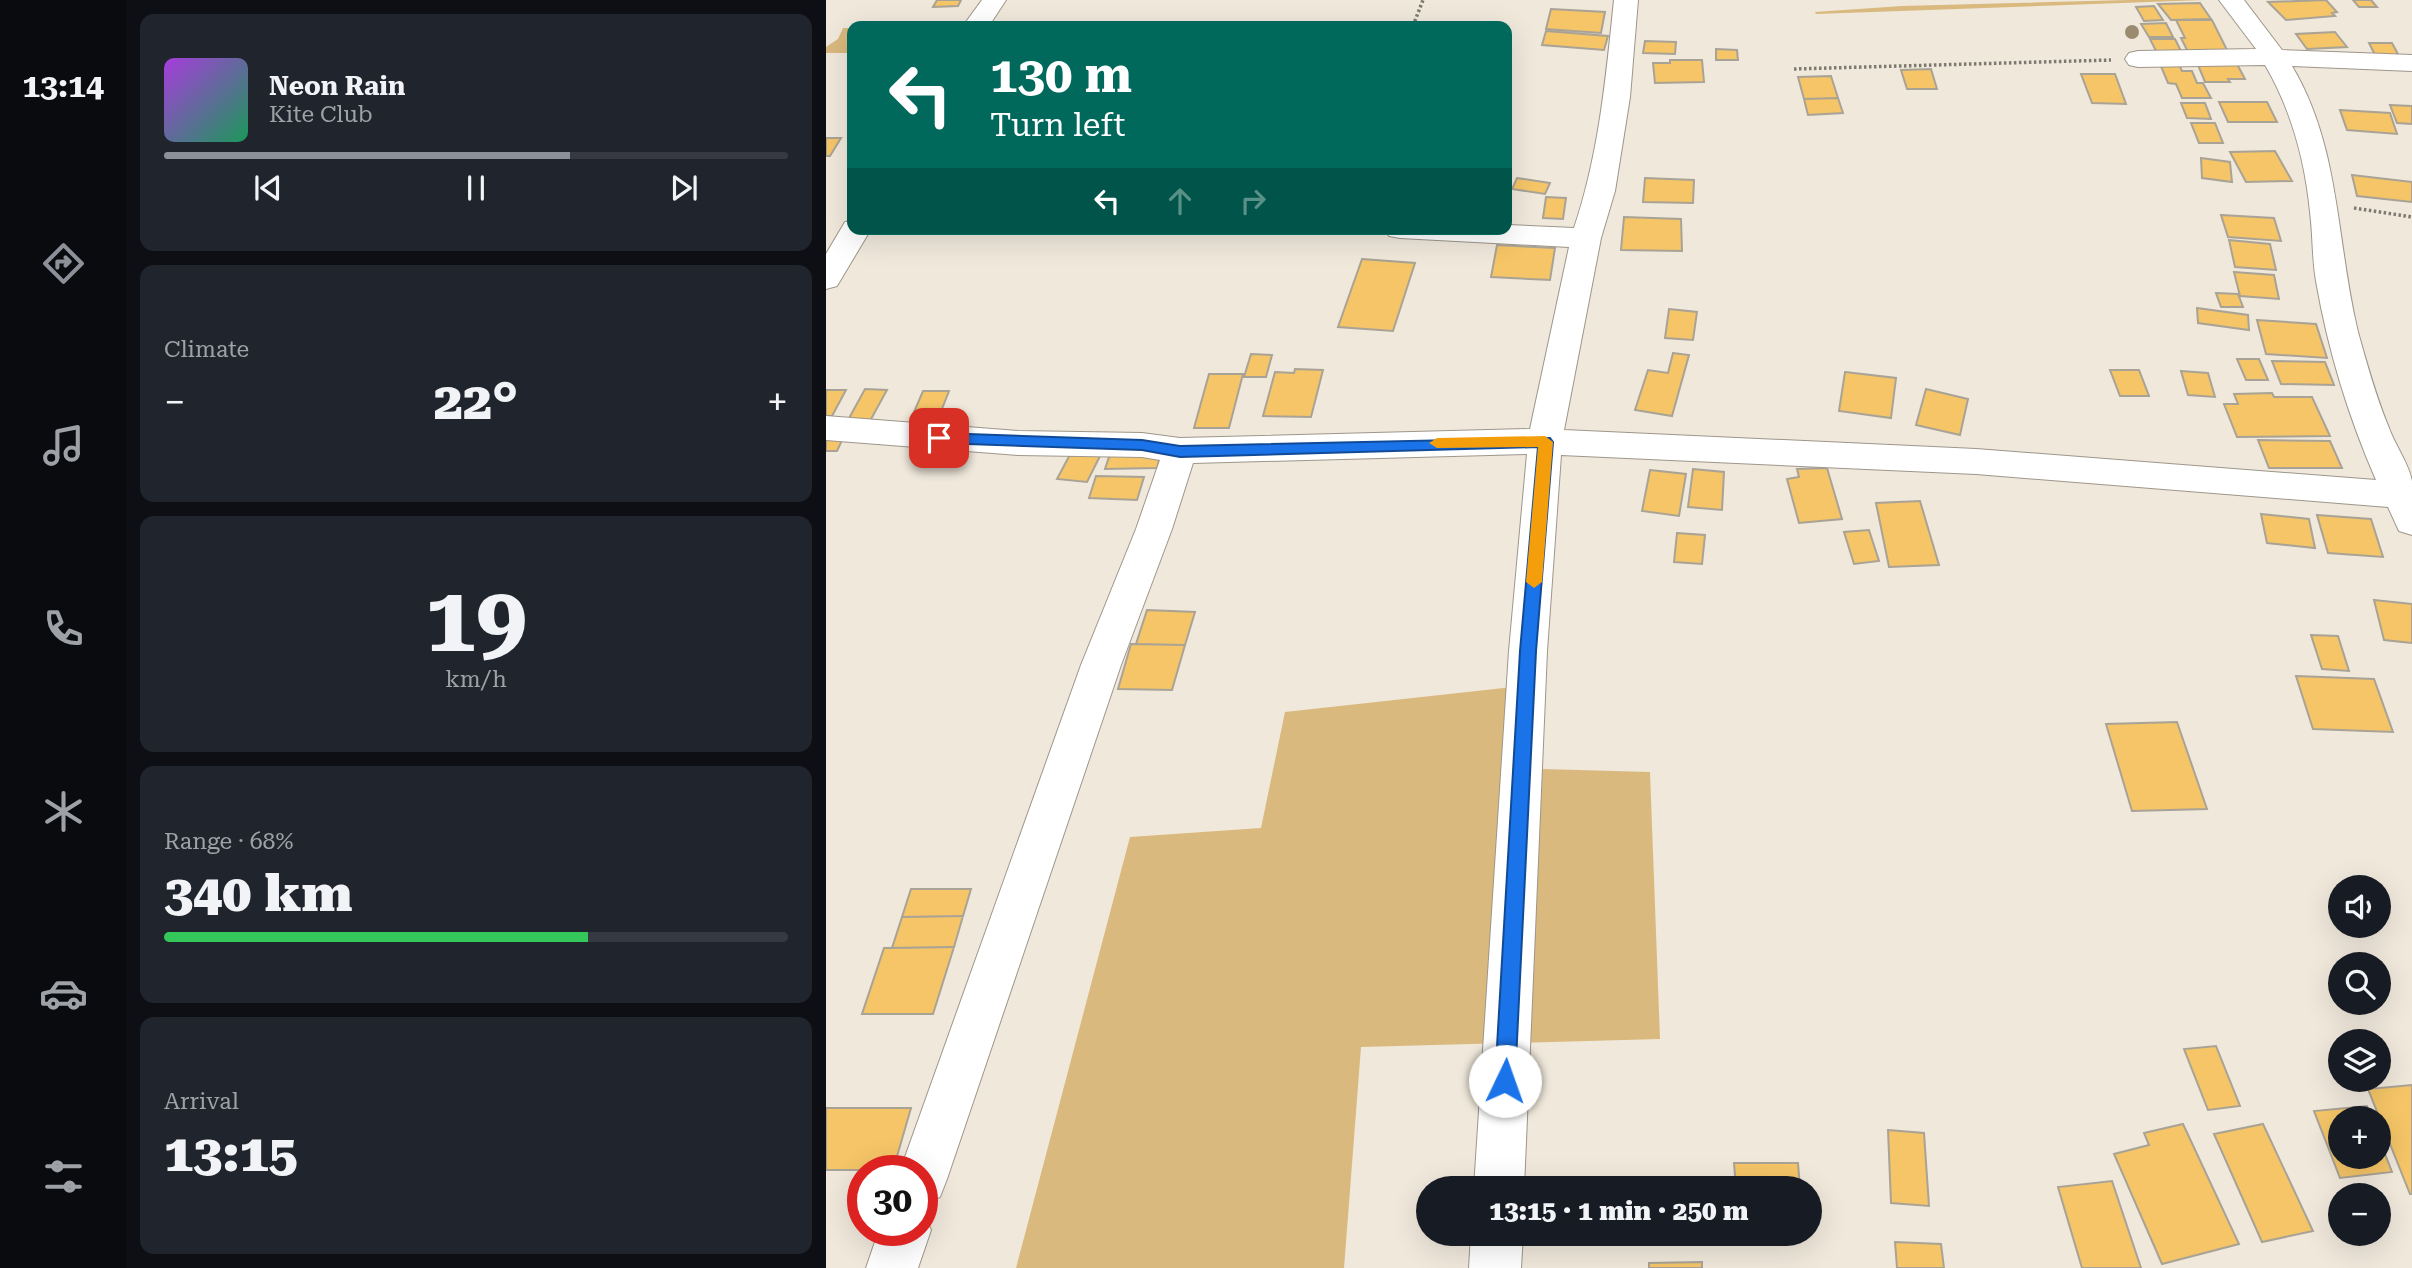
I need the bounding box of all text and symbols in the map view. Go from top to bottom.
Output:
text: 130 m [990,47,1132,104]
icon: left [875,49,966,140]
text: 13:14 [22,67,104,105]
text: Neon Rain [269,71,405,101]
text: Kite Club [269,101,373,128]
text: Turn left [990,106,1125,144]
icon: previous [249,169,287,207]
icon: pause [457,169,495,207]
icon: next [665,169,703,207]
icon: left [1088,182,1126,220]
icon: ahead [1161,182,1199,220]
icon: right [1234,182,1272,220]
icon: directions [39,239,88,288]
text: Climate [164,336,249,363]
text: 22° [434,371,518,432]
text: − [164,380,185,424]
text: + [767,380,788,424]
pin [909,408,969,468]
icon: arrive [920,419,958,457]
icon: music [39,421,88,470]
text: 19 [425,567,527,673]
icon: phone [39,604,88,653]
text: km/h [445,666,507,693]
icon: climate [39,787,88,836]
text: Range · 68% [164,828,293,855]
text: 340 km [164,863,352,924]
map controls [2328,875,2391,1246]
button: sound [2328,875,2391,938]
button: search [2328,952,2391,1015]
icon: car [39,969,88,1018]
button: layers [2328,1029,2391,1092]
position arrow [1468,1044,1542,1118]
text: Arrival [164,1088,239,1115]
button: + [2328,1106,2391,1169]
text: 13:15 [164,1123,298,1184]
icon: filters [39,1152,88,1201]
speed limit sign: 30 [847,1155,938,1246]
button: − [2328,1183,2391,1246]
text: 13:15 · 1 min · 250 m [1489,1196,1749,1226]

